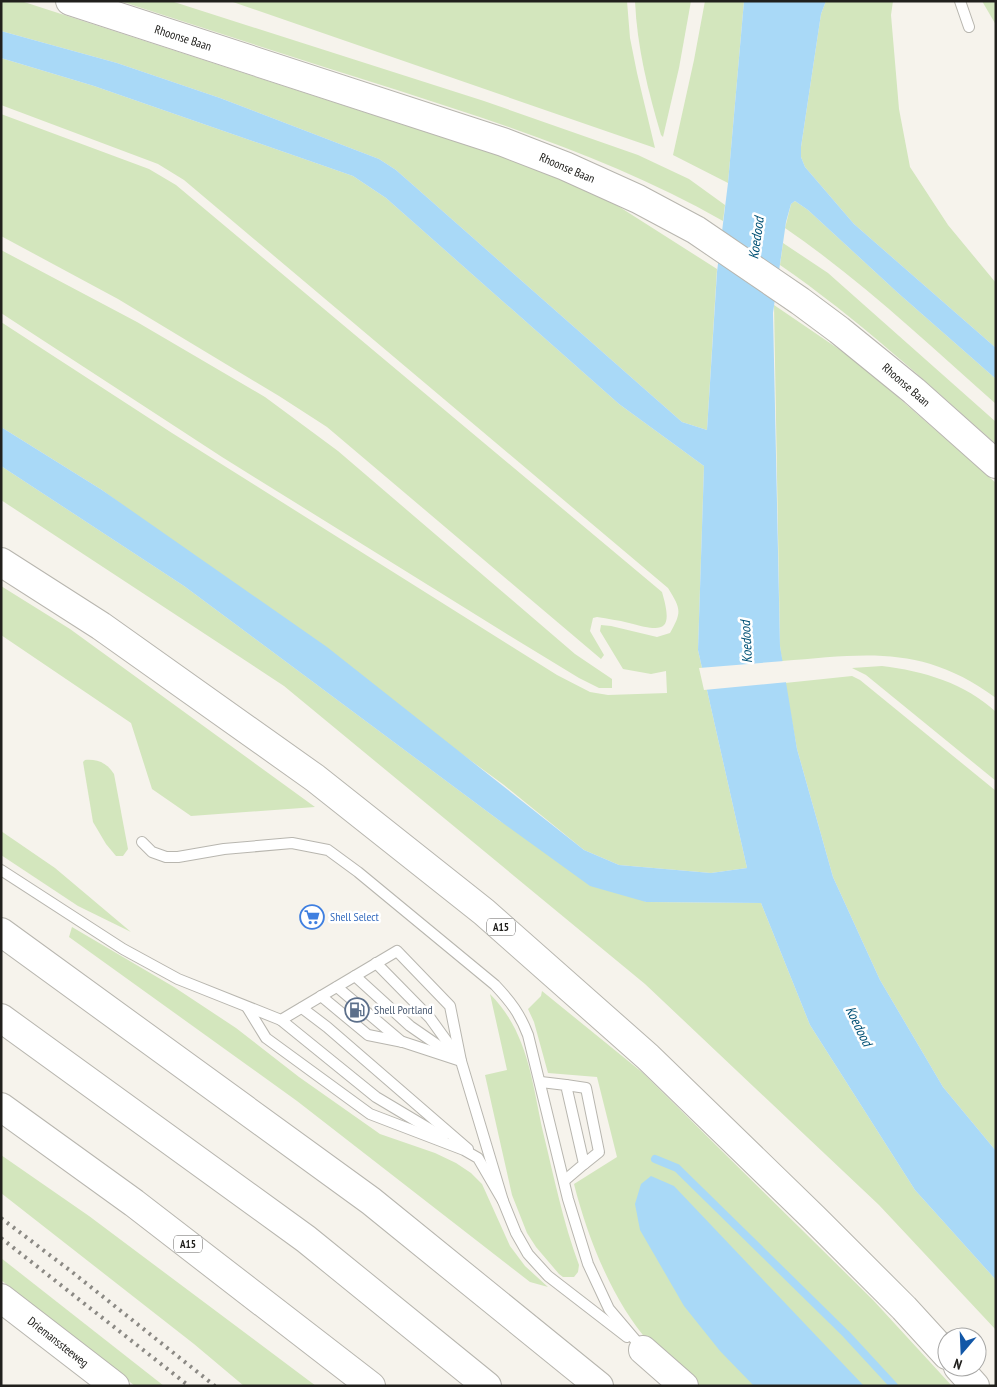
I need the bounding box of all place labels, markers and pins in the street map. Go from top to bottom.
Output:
supermarket icon: Shell Select [299,904,325,930]
place label: Shell Select [330,909,380,924]
fuel station icon: Shell Portland [344,997,370,1023]
place label: Shell Portland [374,1002,433,1017]

